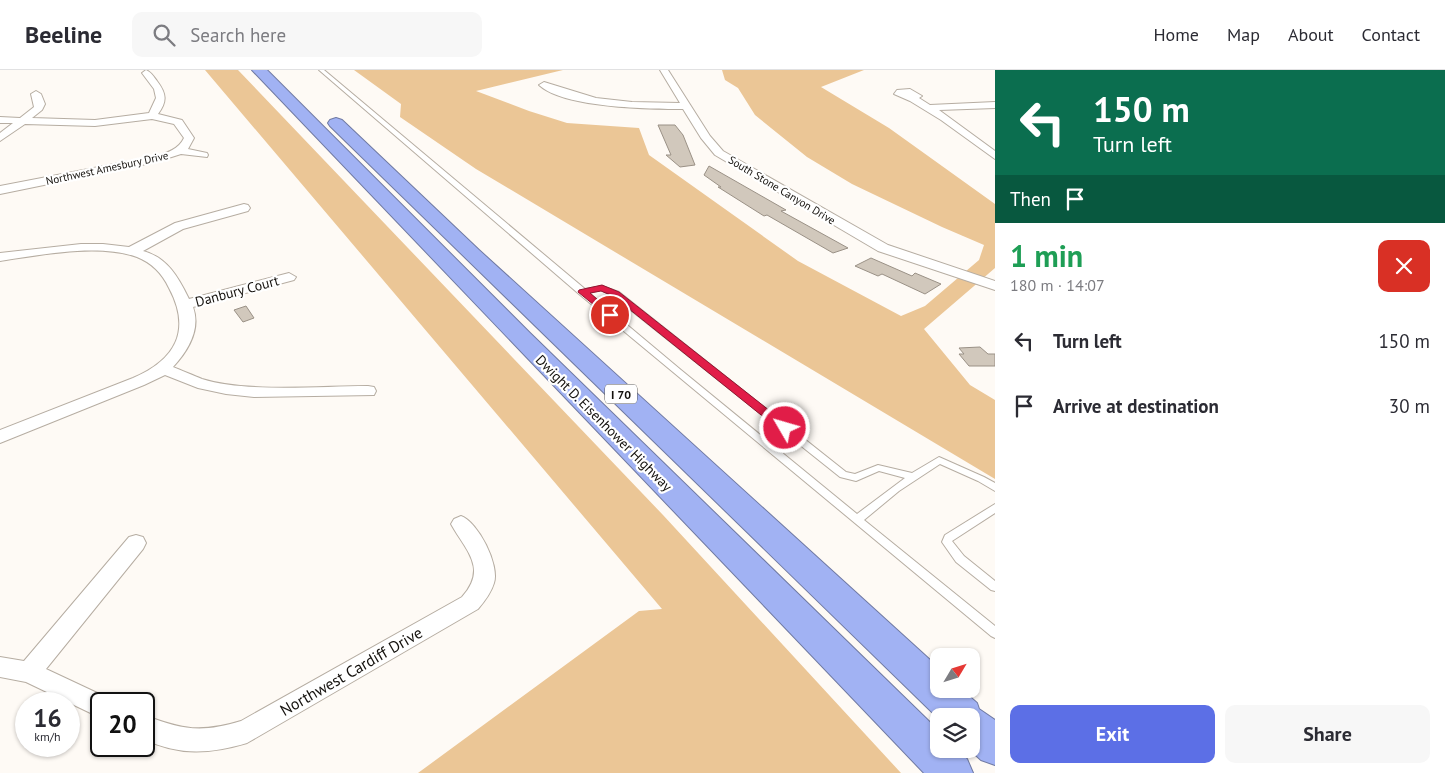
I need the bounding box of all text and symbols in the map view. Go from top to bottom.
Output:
search box [132,12,482,57]
text: Beeline [25,19,102,50]
icon: search [150,21,178,49]
text: Search here [190,23,286,47]
text: Home [1153,23,1199,46]
text: Map [1227,23,1260,46]
text: About [1288,23,1334,46]
text: Contact [1362,23,1420,46]
text: 150 m [1093,86,1190,132]
icon: left [1010,90,1075,155]
text: Turn left [1093,130,1172,158]
street label: Northwest Amesbury Drive [44,148,170,188]
street label: South Stone Canyon Drive [726,153,838,228]
icon: arrive [1061,185,1089,213]
text: Then [1010,187,1051,211]
text: 1 min [1010,236,1083,275]
button: close [1378,240,1430,292]
street label: Danbury Court [193,271,281,311]
text: 180 m · 14:07 [1010,275,1105,295]
pin [589,294,631,336]
icon: arrive [596,301,624,329]
icon: left [1010,327,1038,355]
text: Turn left [1053,329,1122,353]
text: 150 m [1378,329,1430,353]
street label: Dwight D. Eisenhower Highway [532,351,676,495]
road number: I 70 [605,384,637,404]
icon: arrive [1010,392,1038,420]
text: Arrive at destination [1053,394,1219,418]
text: 30 m [1389,394,1430,418]
position arrow [758,401,810,453]
street label: Northwest Cardiff Drive [276,622,426,720]
north arrow [930,648,980,698]
map controls [930,648,980,758]
speed limit sign: 20 [90,692,155,757]
text: 16 [33,702,62,734]
button: Exit [1010,705,1215,763]
button: Share [1225,705,1430,763]
button: layers [930,708,980,758]
text: km/h [34,729,61,744]

